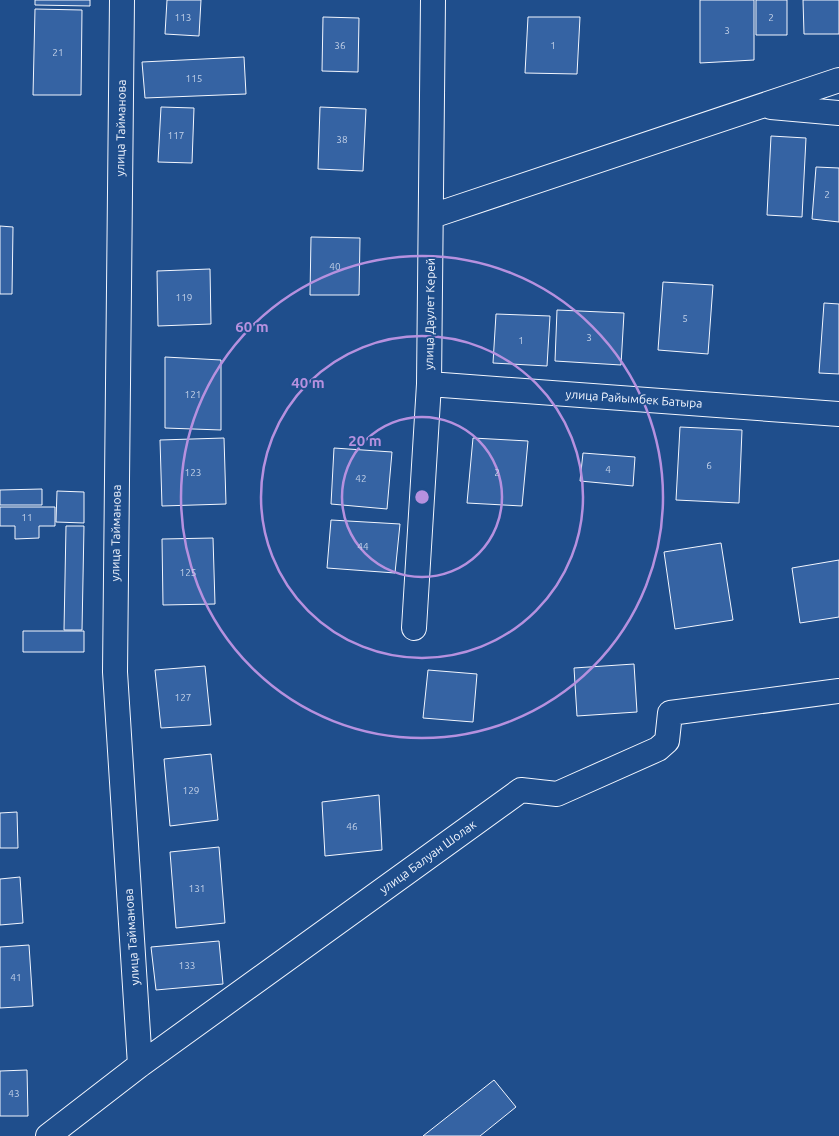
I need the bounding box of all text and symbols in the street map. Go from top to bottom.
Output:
house number: 113 [175,12,191,23]
house number: 2 [768,12,774,23]
house number: 3 [724,25,730,36]
house number: 36 [334,40,346,51]
house number: 1 [550,40,556,51]
house number: 21 [52,47,64,58]
house number: 115 [186,73,202,84]
street label: улица Тайманова [113,79,128,176]
house number: 117 [168,130,184,141]
house number: 38 [336,134,348,145]
house number: 2 [824,189,830,200]
street label: улица Даулет Керей [422,258,437,370]
house number: 40 [329,261,341,272]
house number: 119 [176,292,192,303]
house number: 5 [682,313,688,324]
text: 60 m [235,318,269,335]
house number: 3 [586,332,592,343]
house number: 1 [518,335,524,346]
text: 40 m [291,374,325,391]
street label: улица Райымбек Батыра [565,387,703,410]
house number: 121 [185,389,201,400]
text: 20 m [348,432,382,449]
house number: 6 [706,460,712,471]
house number: 4 [605,464,611,475]
house number: 123 [185,467,201,478]
house number: 2 [494,467,500,478]
house number: 42 [355,473,367,484]
street label: улица Тайманова [108,484,123,581]
centre of rings [413,488,431,506]
house number: 11 [21,512,33,523]
house number: 44 [357,541,369,552]
house number: 125 [180,567,196,578]
house number: 127 [175,692,191,703]
house number: 129 [183,785,199,796]
street label: улица Балуан Шолак [377,817,478,896]
house number: 46 [346,821,358,832]
house number: 131 [189,883,205,894]
street label: улица Тайманова [122,888,141,986]
house number: 133 [179,960,195,971]
house number: 41 [10,972,22,983]
house number: 43 [8,1088,20,1099]

